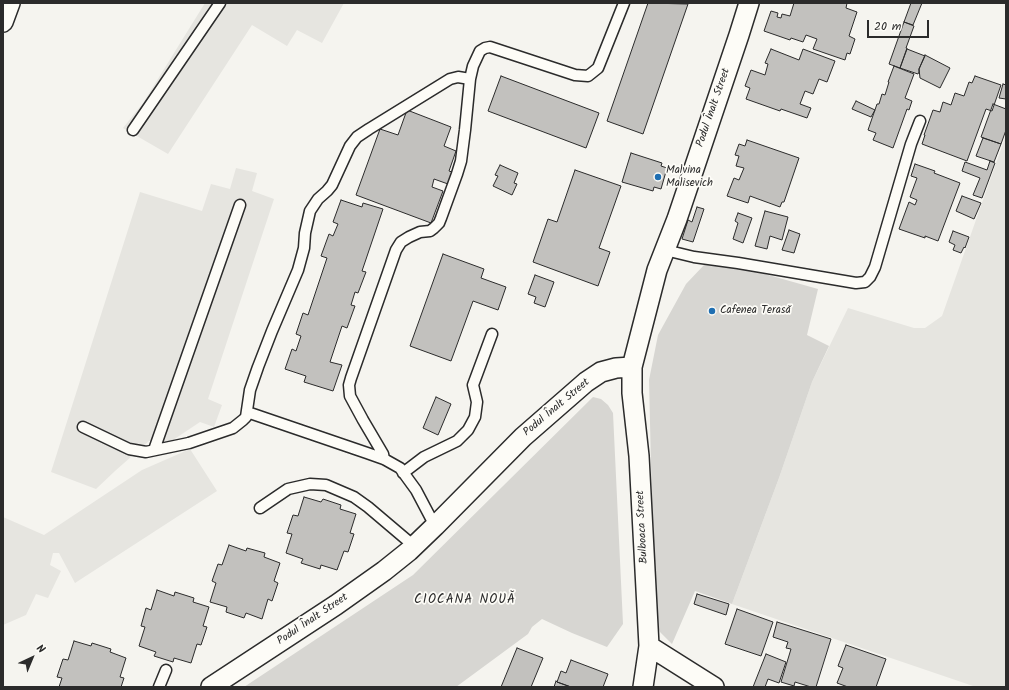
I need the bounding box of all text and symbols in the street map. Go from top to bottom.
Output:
scale bar [869,12,931,38]
text: 20 m [874,17,901,36]
street label: Podul Înalt Street [694,67,734,149]
place label: Malvina Malisevich [666,164,713,190]
marker: Malvina Malisevich [653,172,663,182]
place label: Cafenea Terasă [720,304,791,318]
marker: Cafenea Terasă [707,306,717,316]
street label: Podul Înalt Street [521,376,593,440]
street label: Bulboaca Street [634,490,652,564]
street label: Podul Înalt Street [275,591,351,649]
district label: CIOCANA NOUĂ [414,593,516,609]
north arrow [12,638,52,678]
text: N [32,640,49,658]

